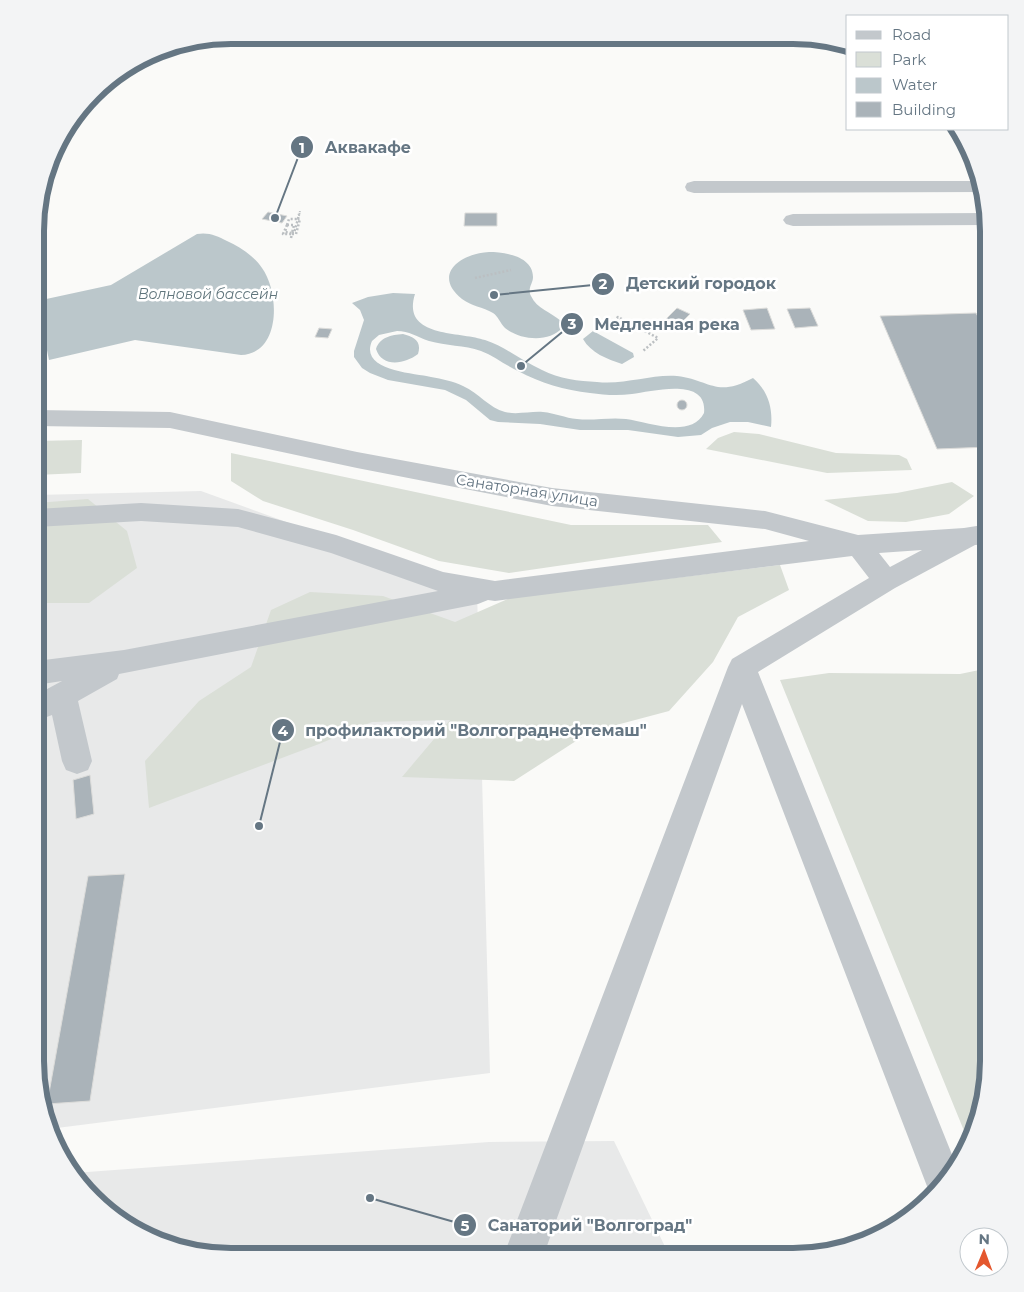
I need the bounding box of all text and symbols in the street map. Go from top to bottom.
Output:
legend [846,15,1009,130]
text: Road [892,25,931,44]
text: Park [892,50,926,69]
text: Water [892,75,938,94]
text: Building [892,100,956,119]
callout: Аквакафе [289,132,421,163]
text: 1 [299,138,305,157]
text: Аквакафе [325,138,411,157]
callout: Детский городок [591,268,786,299]
text: 2 [599,274,608,293]
text: Детский городок [626,274,777,293]
water label: Волновой бассейн [138,285,278,303]
callout: Медленная река [559,309,749,340]
text: 3 [567,314,577,333]
text: Медленная река [594,315,740,334]
street label: Санаторная улица [455,469,599,511]
callout: профилакторий "Волгограднефтемаш" [270,715,657,746]
text: 4 [278,721,289,740]
text: профилакторий "Волгограднефтемаш" [305,721,647,740]
callout: Санаторий "Волгоград" [453,1210,702,1241]
text: 5 [461,1216,470,1235]
text: Санаторий "Волгоград" [488,1216,692,1235]
north arrow [959,1227,1009,1277]
text: N [978,1230,990,1248]

